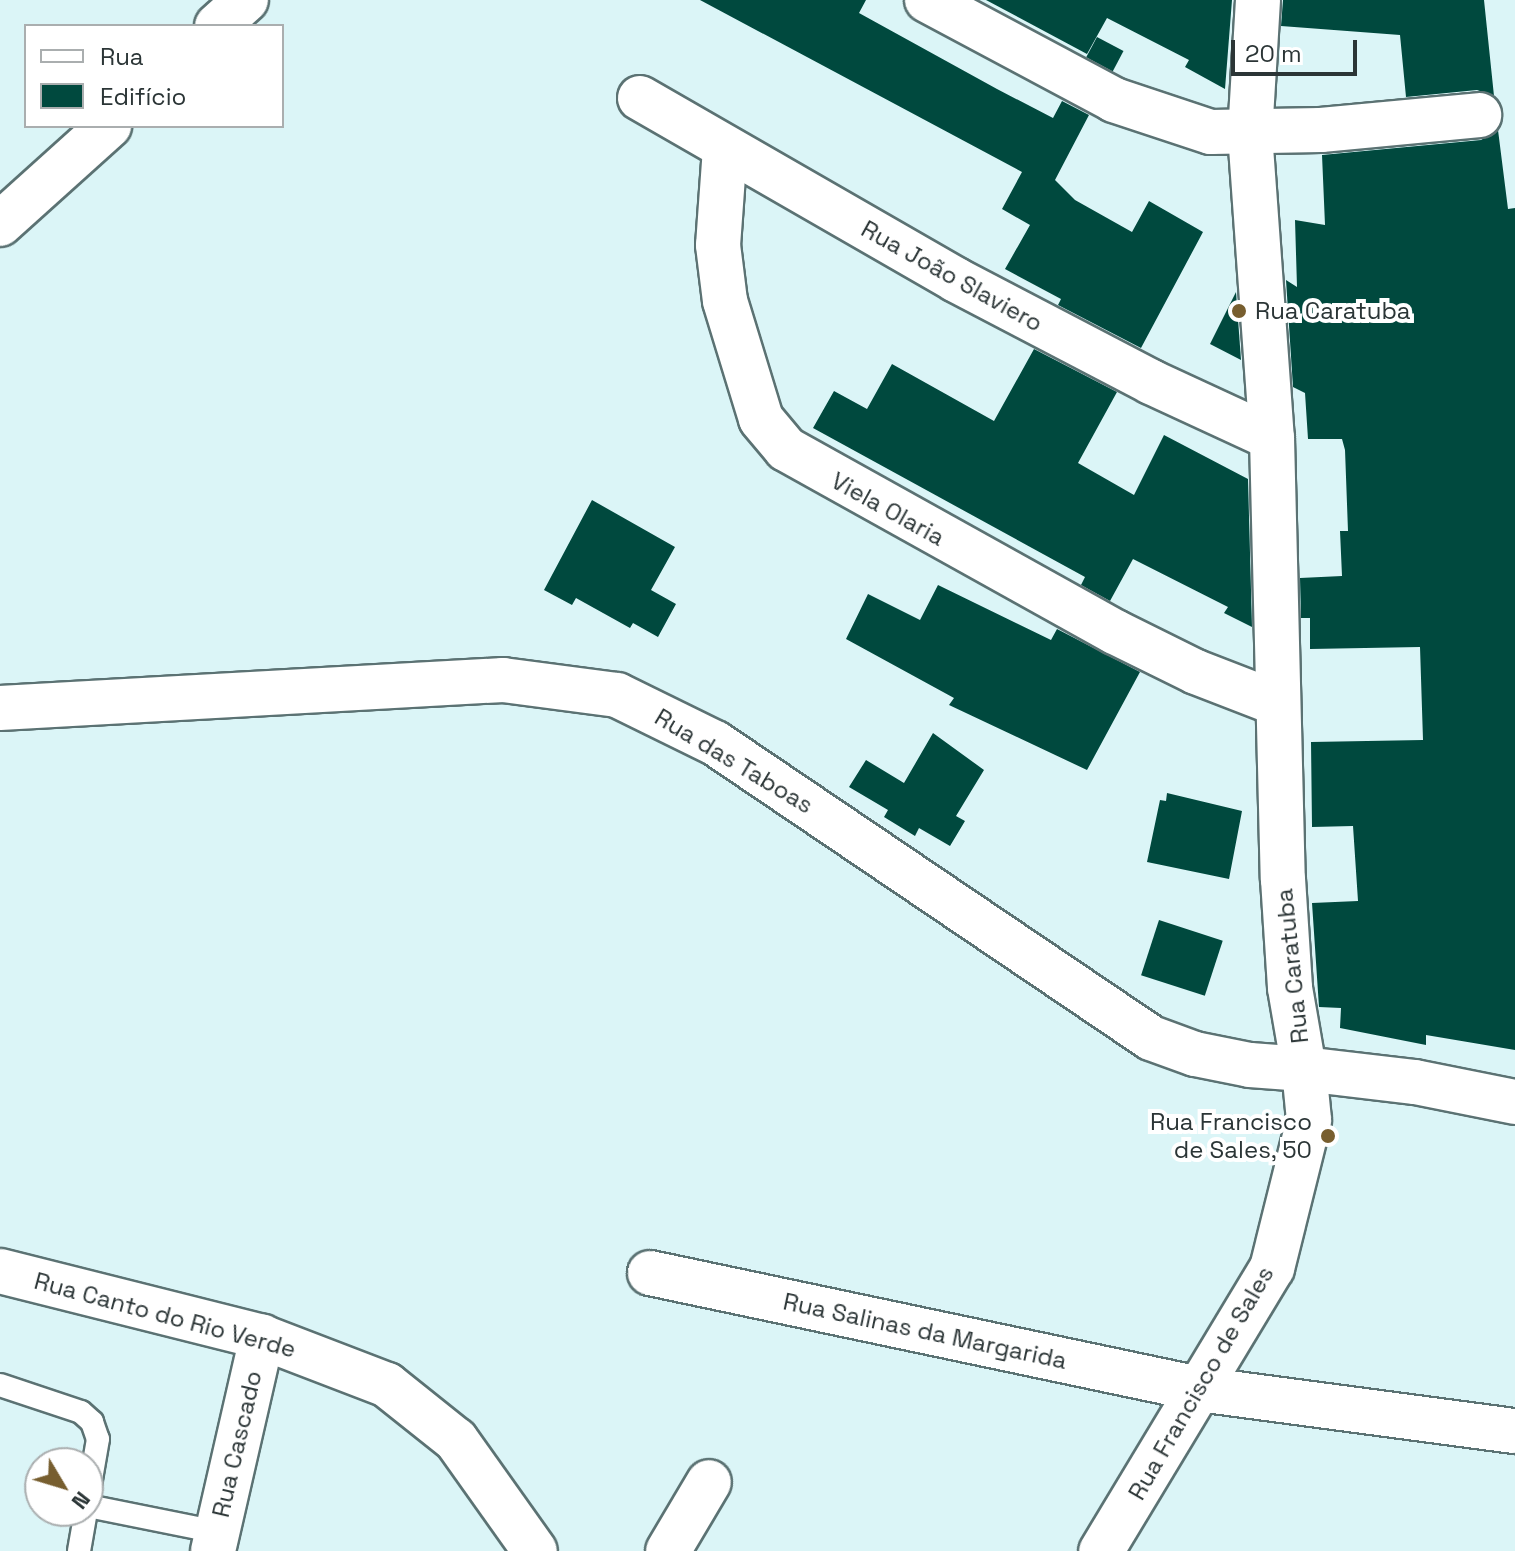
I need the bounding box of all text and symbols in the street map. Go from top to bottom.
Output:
legend [24,24,284,128]
scale bar [1235,24,1361,74]
text: 20 m [1245,38,1302,69]
text: Rua [100,41,144,72]
text: Edifício [100,81,186,112]
street label: Rua João Slaviero [856,214,1048,338]
place label: Rua Caratuba [1255,297,1411,325]
marker: Rua Caratuba [1230,302,1248,320]
street label: Viela Olaria [826,466,950,552]
street label: Rua das Taboas [649,702,819,820]
street label: Rua Caratuba [1270,887,1314,1045]
place label: Rua Francisco de Sales, 50 [1150,1108,1312,1164]
marker: Rua Francisco de Sales, 50 [1319,1127,1337,1145]
street label: Rua Francisco de Sales [1122,1261,1280,1505]
street label: Rua Canto do Rio Verde [31,1266,299,1364]
street label: Rua Salinas da Margarida [781,1287,1069,1375]
street label: Rua Cascado [206,1368,268,1520]
north arrow [24,1447,104,1527]
text: N [66,1486,97,1515]

